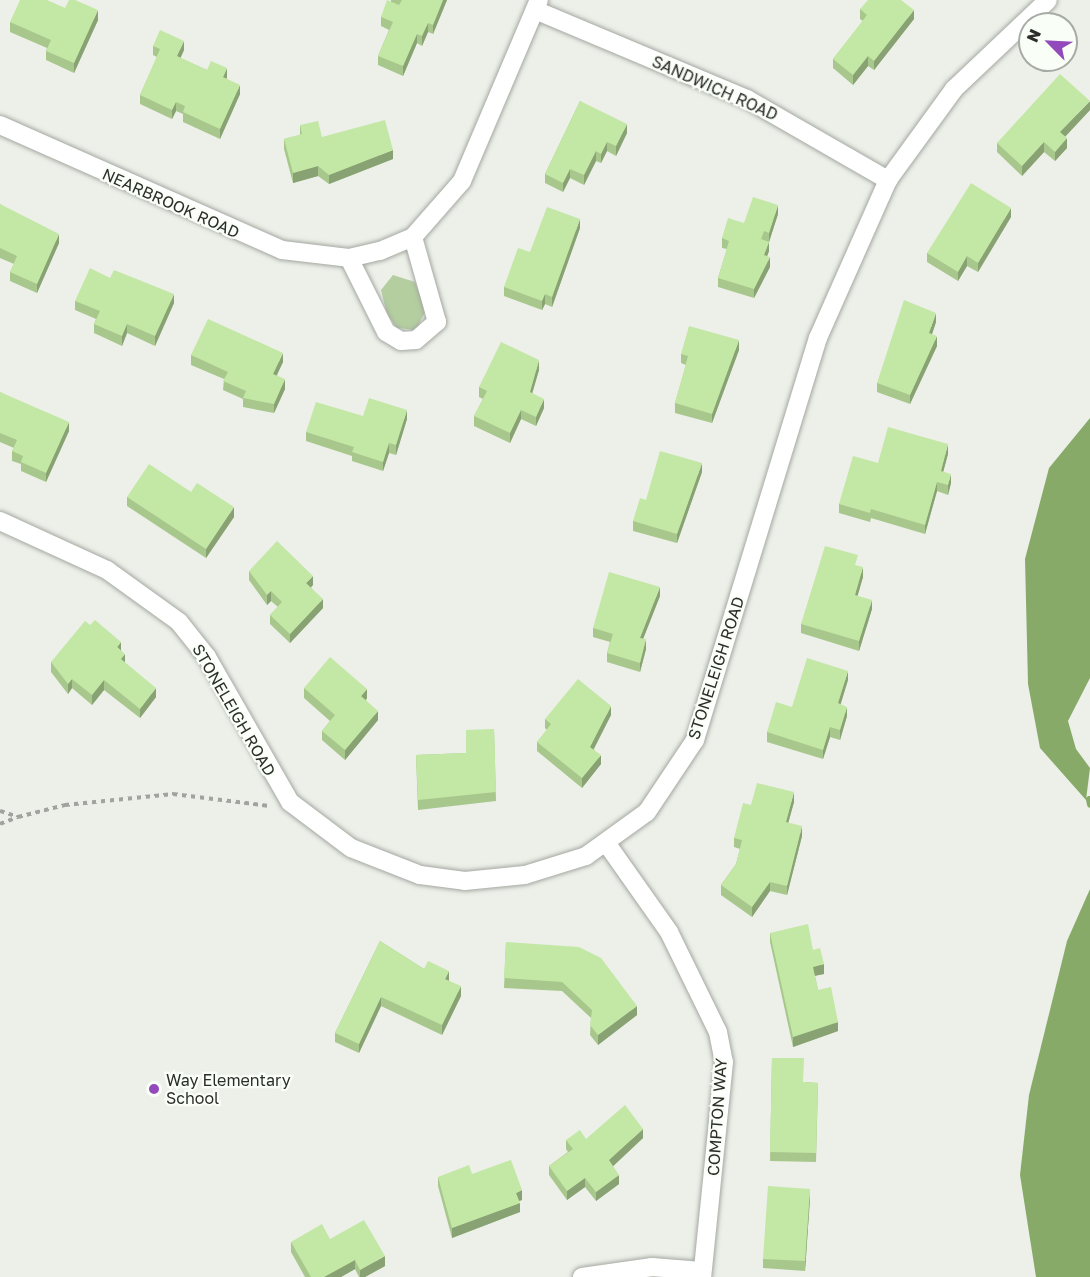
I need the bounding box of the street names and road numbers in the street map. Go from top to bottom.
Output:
street label: SANDWICH ROAD [649,52,781,124]
street label: NEARBROOK ROAD [99,164,243,242]
street label: STONELEIGH ROAD [684,594,748,742]
street label: STONELEIGH ROAD [188,641,280,779]
street label: COMPTON WAY [703,1057,731,1177]

